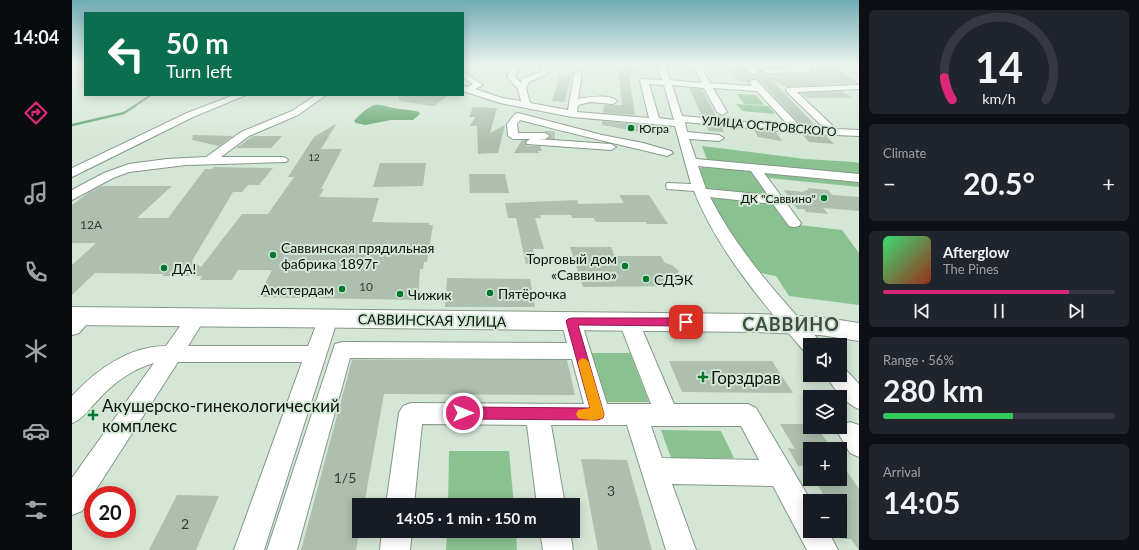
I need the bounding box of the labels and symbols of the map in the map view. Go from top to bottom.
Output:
street label: УЛИЦА ОСТРОВСКОГО [701,113,837,139]
place label: Югра [639,121,669,136]
marker: Югра [626,123,636,133]
house number: 12 [308,151,320,163]
place label: ДК "Саввино" [740,191,816,206]
marker: ДК "Саввино" [819,193,829,203]
house number: 12А [80,217,103,232]
place label: Саввинская прядильная фабрика 1897г [281,239,434,272]
marker: Саввинская прядильная фабрика 1897г [268,250,278,260]
place label: Торговый дом «Саввино» [526,250,617,283]
place label: ДА! [172,260,196,277]
marker: Торговый дом «Саввино» [620,261,630,271]
marker: ДА! [159,263,169,273]
place label: СДЭК [654,271,694,288]
marker: СДЭК [641,274,651,284]
house number: 10 [359,279,373,294]
place label: Амстердам [261,281,334,298]
marker: Амстердам [337,284,347,294]
place label: Пятёрочка [498,285,566,302]
place label: Чижик [408,286,452,303]
marker: Пятёрочка [485,288,495,298]
marker: Чижик [395,289,405,299]
pin [669,305,703,339]
street label: САВВИНСКАЯ УЛИЦА [358,310,507,330]
district label: САВВИНО [742,313,840,335]
place label: Горздрав [711,367,781,388]
marker: Горздрав [698,372,708,382]
position arrow [442,392,484,434]
place label: Акушерско-гинекологический комплекс [102,395,340,436]
marker: Акушерско-гинекологический комплекс [87,409,99,421]
house number: 1/5 [334,469,356,486]
house number: 3 [607,482,615,499]
speed limit sign: 20 [84,486,136,538]
house number: 2 [181,515,189,532]

